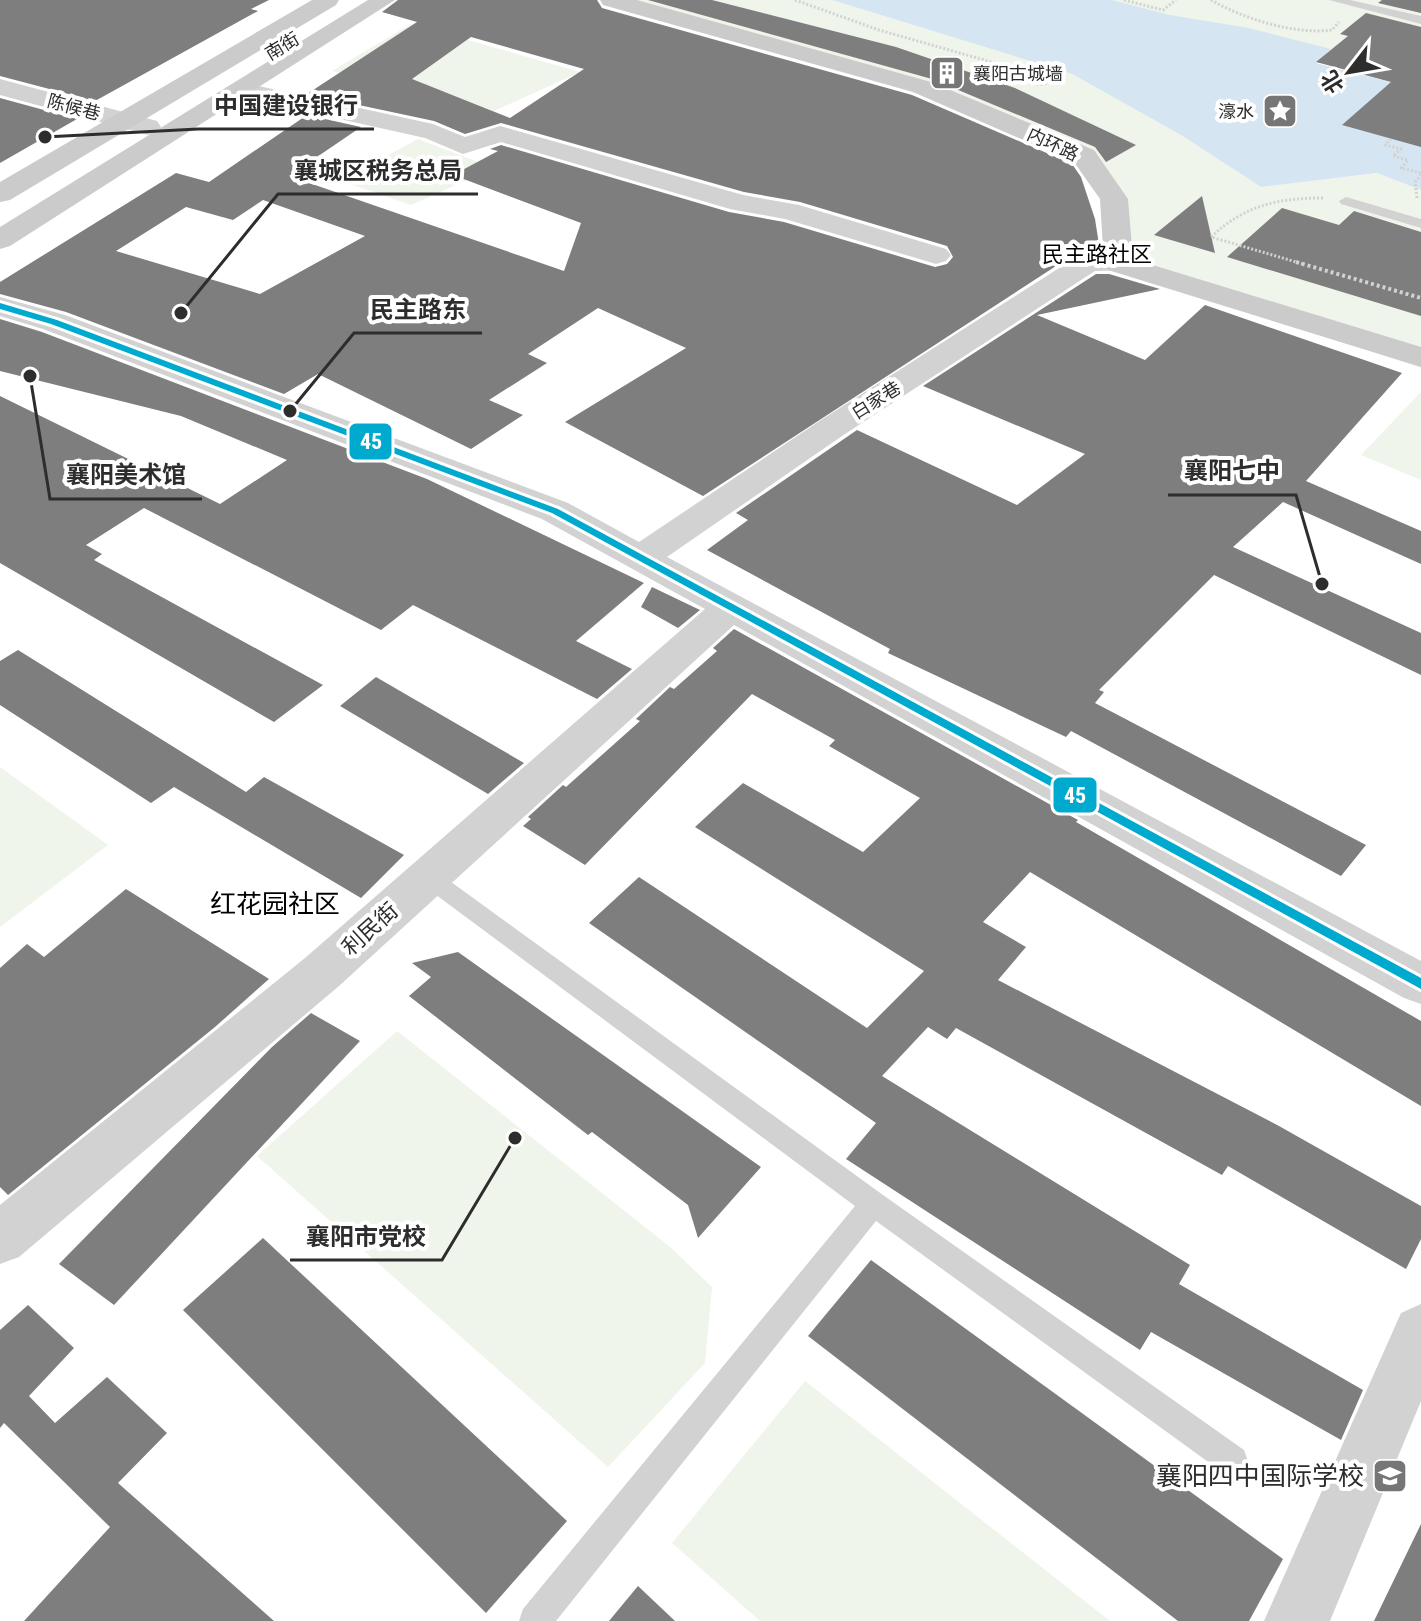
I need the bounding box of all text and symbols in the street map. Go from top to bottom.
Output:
street label: 南街 [261,28,303,64]
north arrow [1309,32,1389,112]
building icon: 襄阳古城墙 [928,54,966,92]
place label: 襄阳古城墙 [973,63,1063,84]
text: 北 [1316,66,1349,98]
callout: 中国建设银行 [198,81,374,129]
street label: 陈候巷 [45,90,103,124]
text: 中国建设银行 [214,92,358,120]
place icon: 濠水 [1261,92,1299,130]
place label: 濠水 [1218,101,1254,122]
street label: 内环路 [1024,123,1082,165]
callout: 襄城区税务总局 [278,146,478,194]
text: 襄城区税务总局 [294,157,462,185]
district label: 民主路社区 [1042,242,1152,267]
callout: 民主路东 [354,285,482,333]
text: 民主路东 [370,296,466,324]
street label: 白家巷 [848,377,904,423]
line badge: 45 [348,422,393,461]
text: 45 [360,429,382,454]
callout: 襄阳七中 [1168,447,1296,495]
callout: 襄阳美术馆 [50,451,202,499]
text: 襄阳七中 [1184,457,1280,485]
text: 襄阳美术馆 [66,461,186,489]
line badge: 45 [1052,776,1098,814]
text: 45 [1064,783,1086,808]
district label: 红花园社区 [210,889,340,919]
street label: 利民街 [337,898,403,960]
callout: 襄阳市党校 [290,1212,442,1260]
text: 襄阳市党校 [306,1223,426,1251]
school or university icon: 襄阳四中国际学校 [1371,1457,1409,1495]
place label: 襄阳四中国际学校 [1156,1461,1364,1491]

